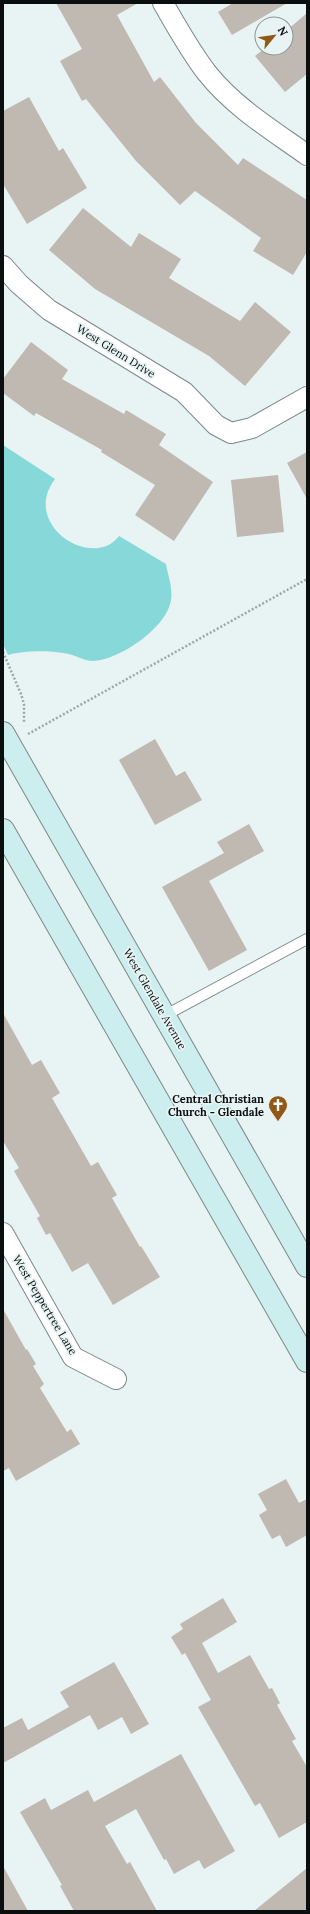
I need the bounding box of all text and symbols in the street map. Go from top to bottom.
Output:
north arrow [254,16,294,56]
text: N [275,24,291,39]
street label: West Glenn Drive [74,321,158,381]
street label: West Glendale Avenue [120,946,190,1052]
place label: Central Christian Church - Glendale [168,1092,264,1119]
church icon: Central Christian Church - Glendale [267,1094,289,1122]
street label: West Peppertree Lane [10,1253,80,1357]

